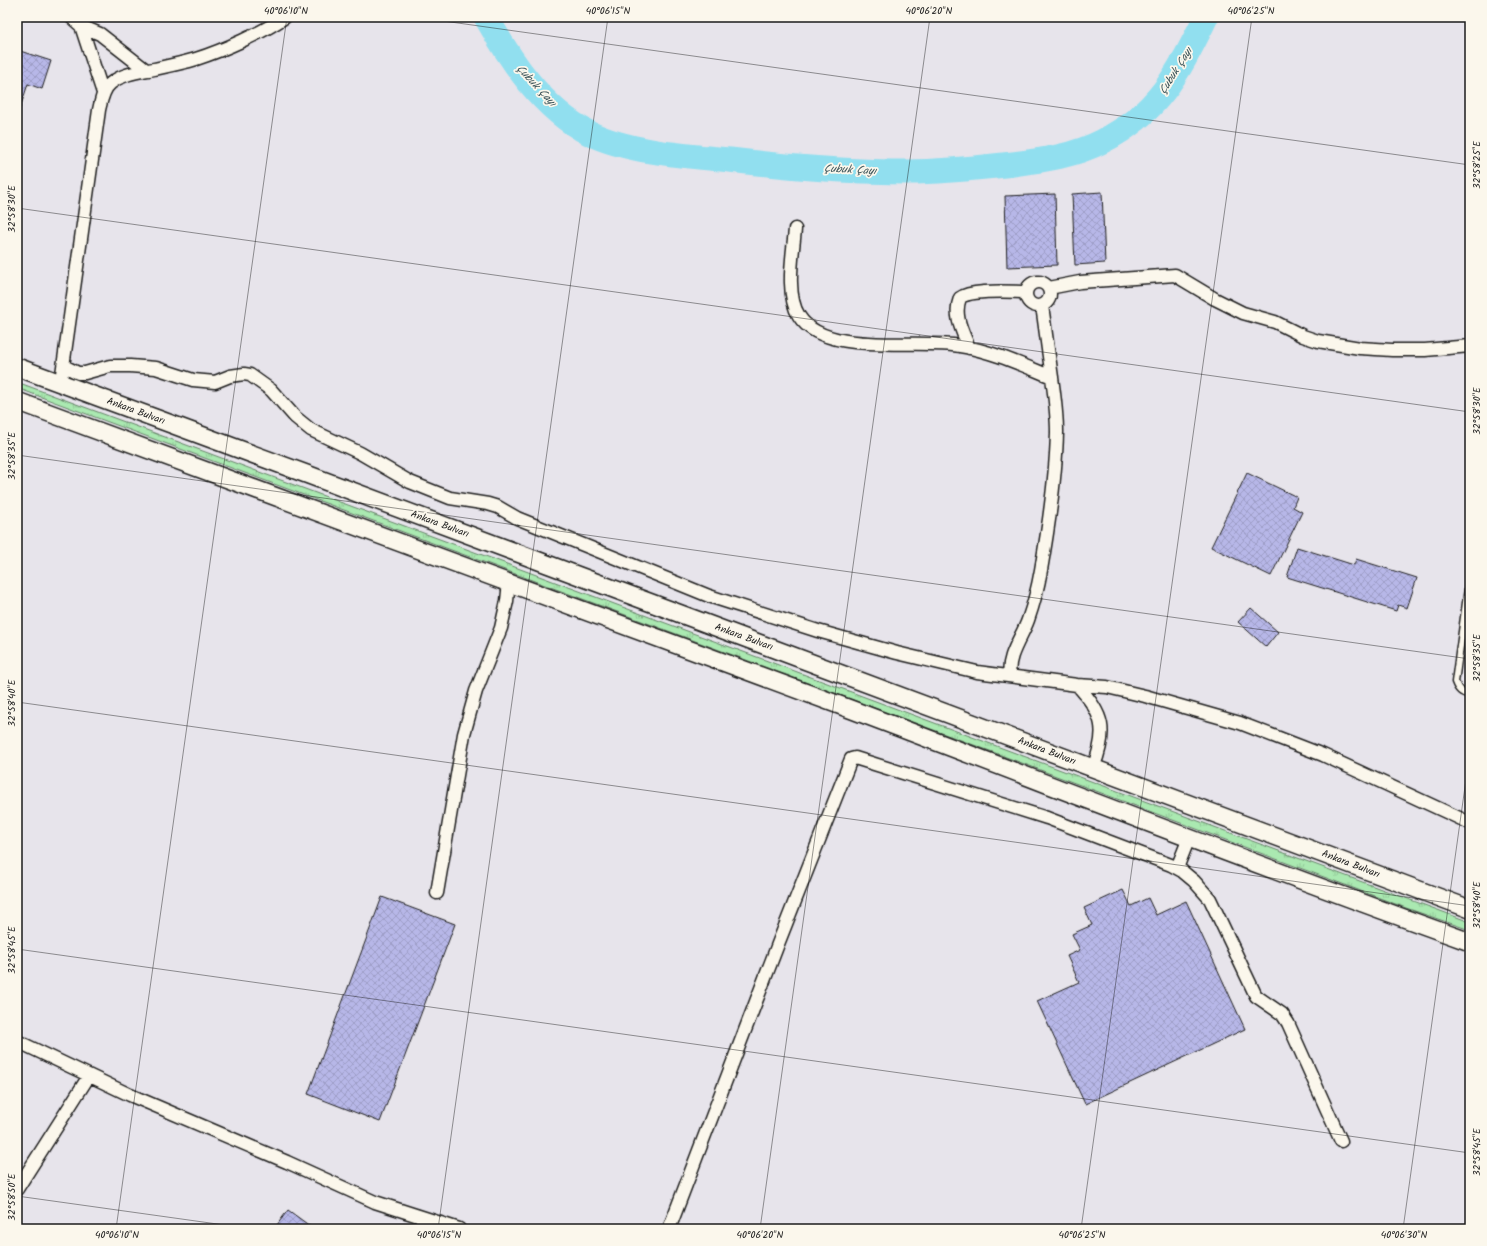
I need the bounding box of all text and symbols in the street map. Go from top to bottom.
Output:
text: 40°06'10"N [264,3,308,19]
text: 40°06'15"N [586,3,630,19]
text: 40°06'20"N [906,3,953,19]
text: 40°06'25"N [1227,3,1275,19]
water label: Çubuk Çayı [1154,43,1198,98]
water label: Çubuk Çayı [512,61,561,112]
text: 32°58'25"E [1469,140,1485,189]
water label: Çubuk Çayı [823,160,878,180]
text: 32°58'30"E [4,184,20,233]
text: 32°58'30"E [1469,386,1485,435]
street label: Ankara Bulvarı [104,393,168,429]
text: 32°58'35"E [4,431,20,480]
street label: Ankara Bulvarı [408,506,472,542]
street label: Ankara Bulvarı [712,619,776,655]
text: 32°58'35"E [1469,633,1485,682]
text: 32°58'40"E [4,678,20,727]
street label: Ankara Bulvarı [1016,733,1079,770]
street label: Ankara Bulvarı [1320,846,1383,883]
text: 32°58'40"E [1469,880,1485,929]
text: 32°58'45"E [4,925,20,974]
text: 32°58'45"E [1469,1127,1485,1176]
text: 32°58'50"E [4,1172,20,1221]
text: 40°06'10"N [95,1227,139,1243]
text: 40°06'15"N [417,1227,461,1243]
text: 40°06'20"N [737,1227,784,1243]
text: 40°06'25"N [1058,1227,1106,1243]
text: 40°06'30"N [1381,1227,1428,1243]

